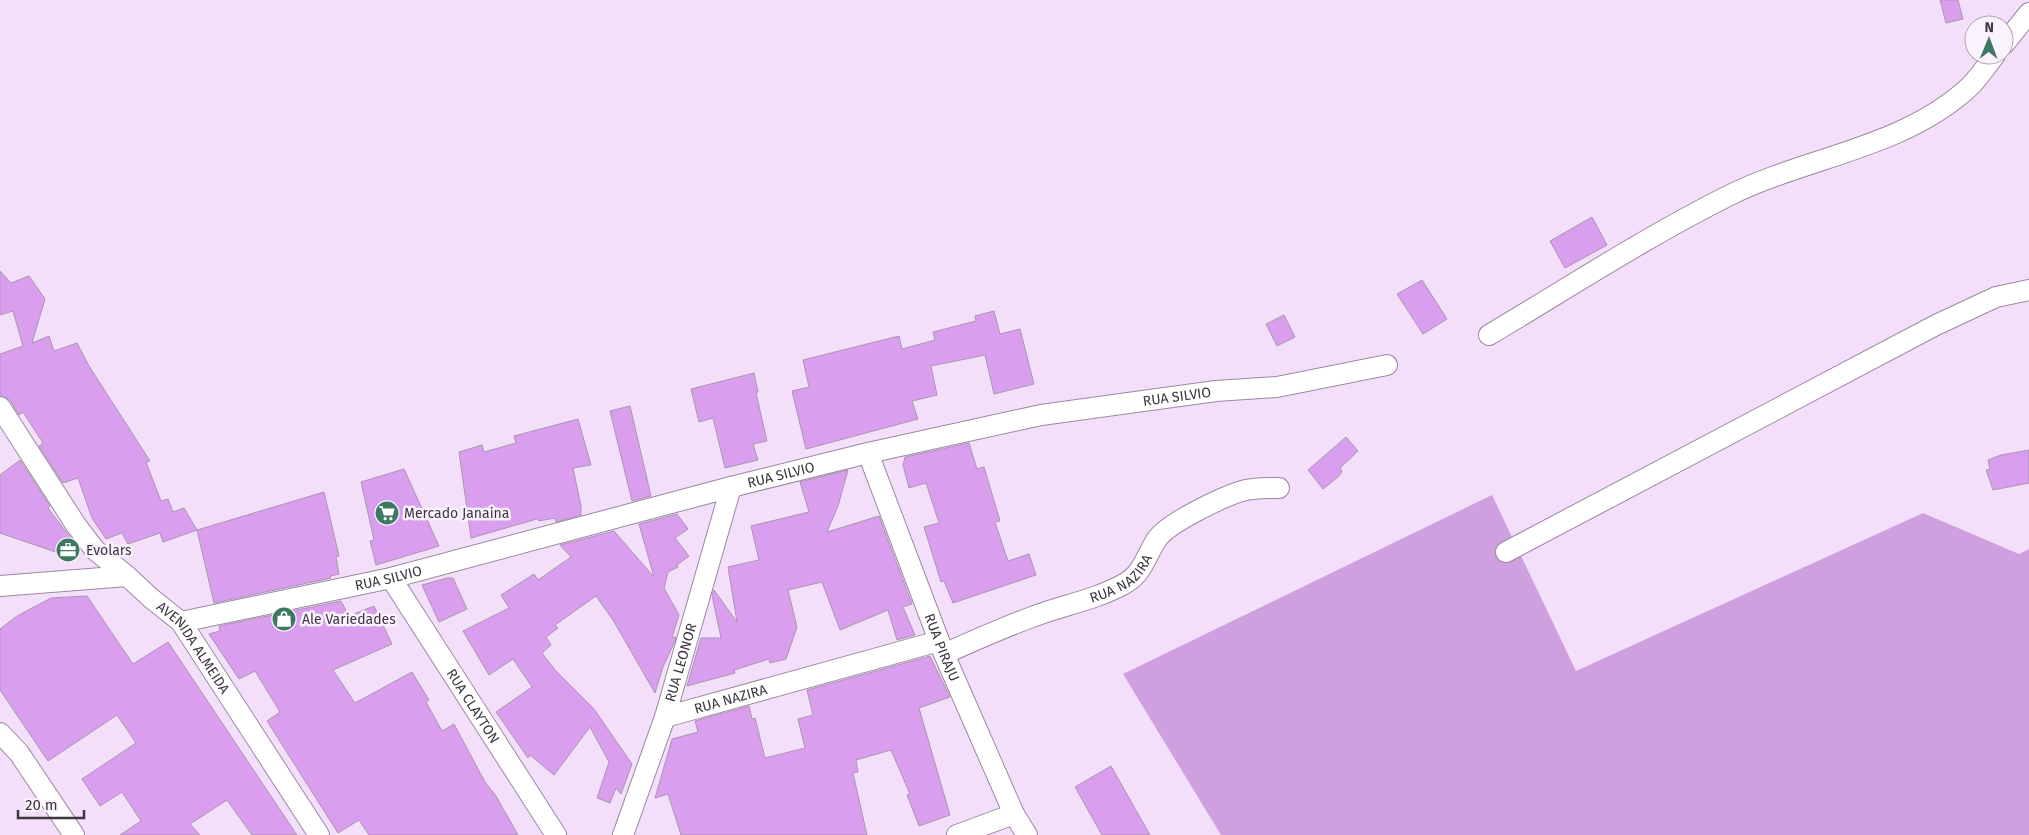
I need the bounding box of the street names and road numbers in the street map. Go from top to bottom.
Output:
street label: RUA SILVIO [1142,384,1212,410]
street label: RUA SILVIO [746,459,816,492]
street label: RUA NAZIRA [1088,552,1156,607]
street label: RUA SILVIO [353,562,424,594]
street label: AVENIDA ALMEIDA [153,598,233,697]
street label: RUA PIRAJU [920,611,963,684]
street label: RUA LEONOR [662,621,701,704]
street label: RUA CLAYTON [443,666,503,747]
street label: RUA NAZIRA [692,681,769,717]

